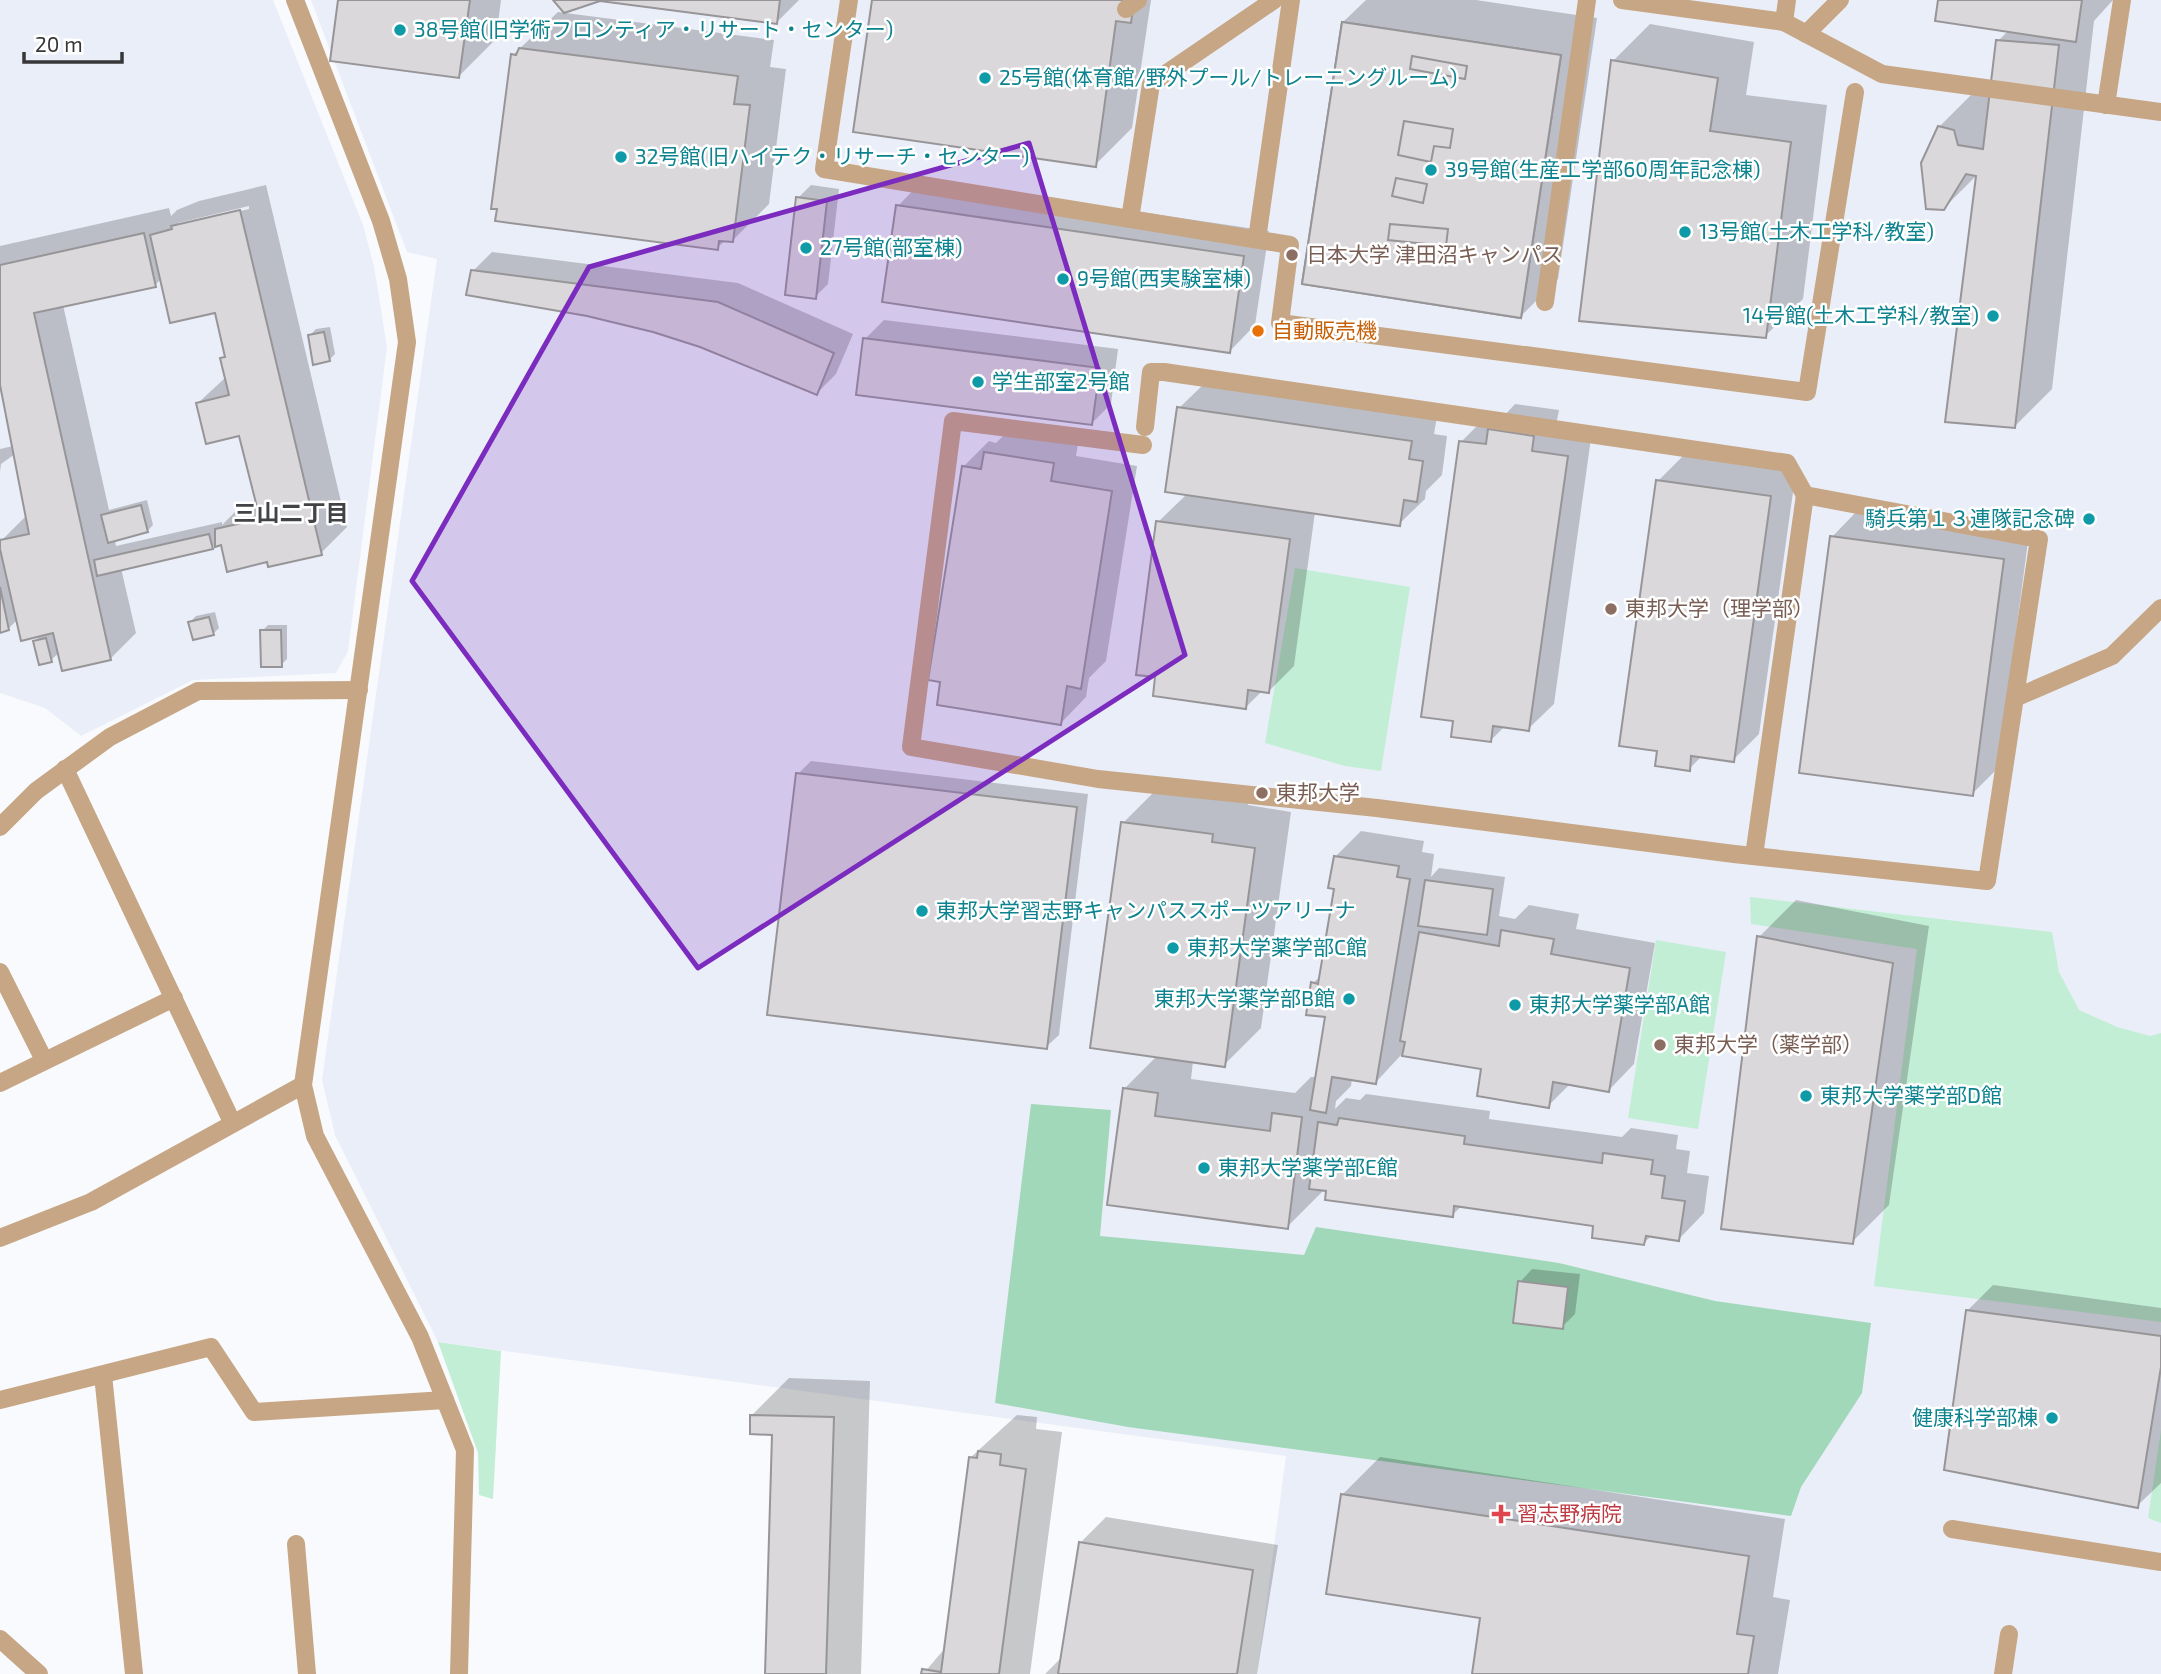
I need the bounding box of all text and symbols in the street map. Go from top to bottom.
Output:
place label: 38号館(旧学術フロンティア・リサート・センター) [414,16,893,41]
scale bar [24,21,122,65]
marker: 38号館(旧学術フロンティア・リサート・センター) [392,22,408,38]
text: 20 m [35,31,83,56]
place label: 25号館(体育館/野外プール/トレーニングルーム) [999,64,1457,89]
marker: 25号館(体育館/野外プール/トレーニングルーム) [977,70,993,86]
place label: 32号館(旧ハイテク・リサーチ・センター) [635,143,1029,168]
marker: 32号館(旧ハイテク・リサーチ・センター) [613,149,629,165]
place label: 39号館(生産工学部60周年記念棟) [1445,156,1760,181]
marker: 39号館(生産工学部60周年記念棟) [1423,162,1439,178]
place label: 13号館(土木工学科/教室) [1699,218,1934,243]
marker: 13号館(土木工学科/教室) [1677,224,1693,240]
place label: 27号館(部室棟) [820,234,963,259]
marker: 27号館(部室棟) [798,240,814,256]
place label: 日本大学 津田沼キャンパス [1306,241,1563,266]
marker: 日本大学 津田沼キャンパス [1284,247,1300,263]
place label: 9号館(西実験室棟) [1077,265,1251,290]
marker: 9号館(西実験室棟) [1055,271,1071,287]
place label: 14号館(土木工学科/教室) [1743,302,1979,327]
marker: 14号館(土木工学科/教室) [1985,308,2001,324]
place label: 自動販売機 [1272,317,1377,342]
marker: 自動販売機 [1250,323,1266,339]
place label: 学生部室2号館 [992,368,1130,393]
marker: 学生部室2号館 [970,374,986,390]
district label: 三山二丁目 [234,498,349,526]
place label: 騎兵第１３連隊記念碑 [1865,505,2075,530]
marker: 騎兵第１３連隊記念碑 [2081,511,2097,527]
place label: 東邦大学（理学部） [1625,595,1814,620]
marker: 東邦大学（理学部） [1603,601,1619,617]
place label: 東邦大学 [1276,779,1360,804]
marker: 東邦大学 [1254,785,1270,801]
place label: 東邦大学習志野キャンパススポーツアリーナ [936,897,1356,922]
marker: 東邦大学習志野キャンパススポーツアリーナ [914,903,930,919]
place label: 東邦大学薬学部C館 [1187,934,1367,959]
marker: 東邦大学薬学部C館 [1165,940,1181,956]
place label: 東邦大学薬学部B館 [1154,985,1335,1010]
marker: 東邦大学薬学部B館 [1341,991,1357,1007]
place label: 東邦大学薬学部A館 [1529,991,1710,1016]
marker: 東邦大学薬学部A館 [1507,997,1523,1013]
place label: 東邦大学（薬学部） [1674,1031,1863,1056]
marker: 東邦大学（薬学部） [1652,1037,1668,1053]
place label: 東邦大学薬学部D館 [1820,1082,2002,1107]
marker: 東邦大学薬学部D館 [1798,1088,1814,1104]
place label: 東邦大学薬学部E館 [1218,1154,1398,1179]
marker: 東邦大学薬学部E館 [1196,1160,1212,1176]
place label: 健康科学部棟 [1912,1404,2038,1429]
marker: 健康科学部棟 [2044,1410,2060,1426]
place label: 習志野病院 [1517,1500,1622,1525]
marker: 習志野病院 [1491,1504,1511,1524]

